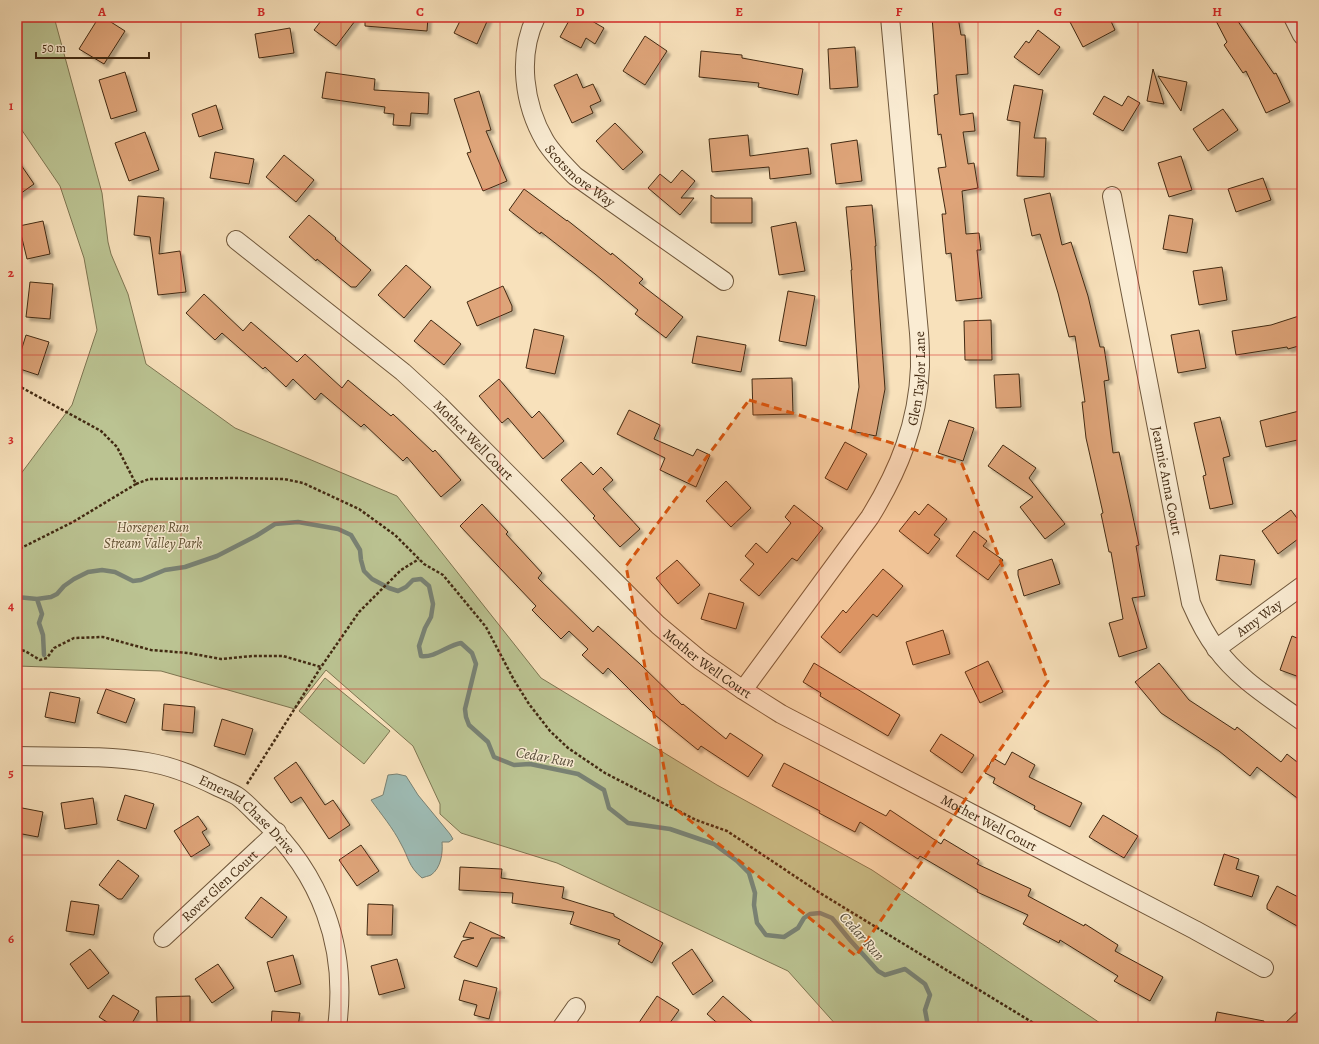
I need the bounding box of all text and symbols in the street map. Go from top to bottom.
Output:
text: A [97,3,107,20]
text: B [257,3,265,20]
text: C [416,3,424,20]
text: D [575,3,585,20]
text: E [735,3,743,20]
text: F [896,3,903,20]
text: G [1054,3,1062,20]
text: H [1212,3,1222,20]
scale bar [36,34,149,60]
text: 50 m [42,40,66,56]
text: 1 [9,97,14,114]
street label: Scotsmore Way [540,141,620,212]
text: 2 [8,264,15,281]
street label: Glen Taylor Lane [903,330,930,428]
street label: Mother Well Court [429,396,518,485]
street label: Jeannie Anna Court [1147,425,1187,537]
text: 3 [8,430,14,447]
park label: Horsepen Run Stream Valley Park [104,518,202,553]
street label: Amy Way [1231,594,1287,642]
text: 4 [8,597,14,614]
street label: Mother Well Court [659,624,756,703]
water label: Cedar Run [514,742,576,772]
text: 5 [8,764,14,781]
street label: Emerald Chase Drive [196,770,299,859]
street label: Mother Well Court [938,790,1041,856]
street label: Rover Glen Court [177,845,262,926]
water label: Cedar Run [835,907,889,965]
text: 6 [8,930,14,947]

